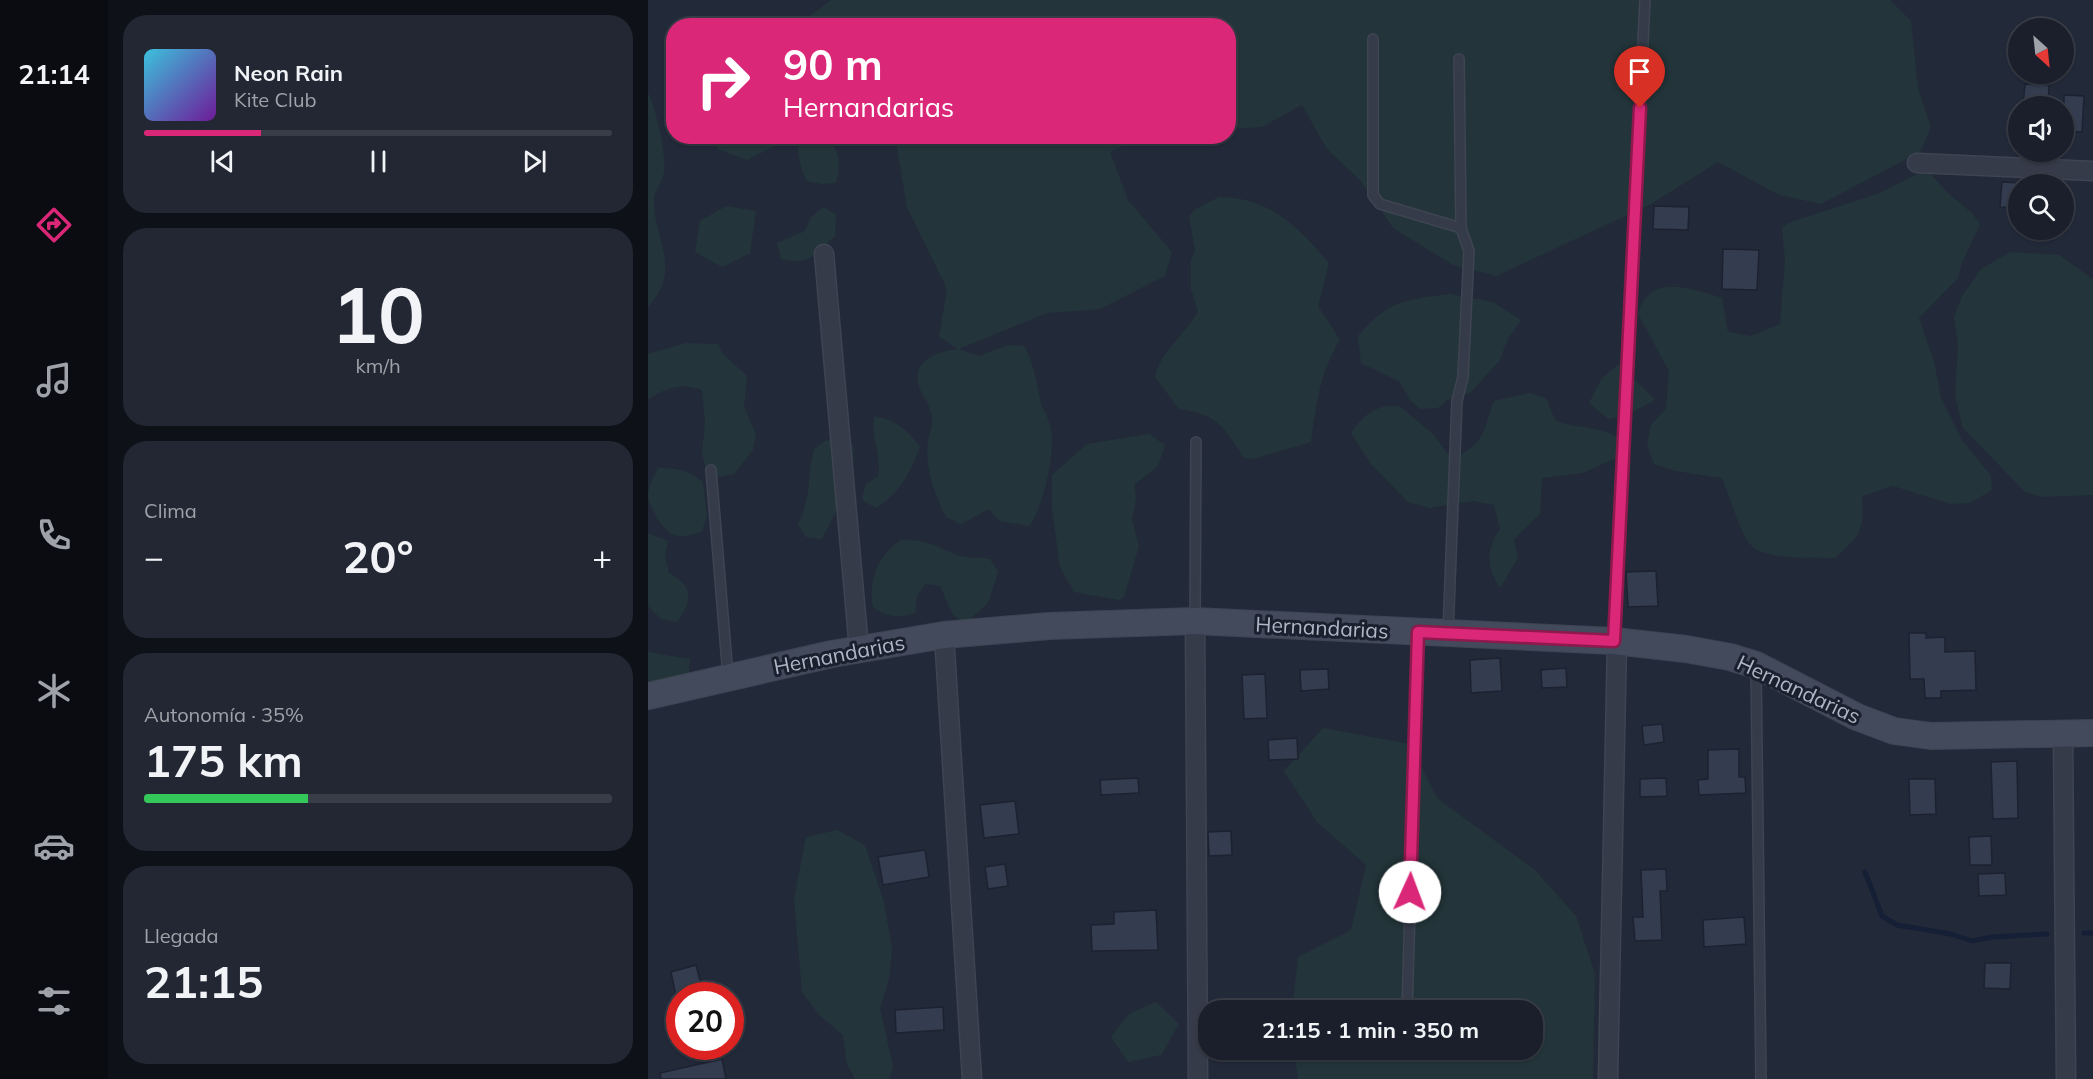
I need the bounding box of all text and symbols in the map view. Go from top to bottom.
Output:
north arrow [2008,18,2074,84]
map controls [2008,18,2074,240]
text: 90 m [783,38,883,91]
icon: right [684,42,762,120]
pin [1614,46,1665,108]
icon: arrive [1623,55,1656,88]
text: 21:14 [18,57,90,91]
text: Neon Rain [234,59,343,87]
text: Kite Club [234,87,316,112]
text: Hernandarias [783,90,954,124]
button: sound [2008,96,2074,162]
icon: previous [206,145,239,178]
icon: pause [362,145,395,178]
icon: next [518,145,551,178]
button: search [2008,174,2074,240]
icon: directions [33,204,75,246]
text: 10 [331,265,425,363]
text: km/h [355,353,401,378]
icon: music [33,359,75,401]
text: Clima [144,498,197,523]
icon: phone [33,514,75,556]
text: 20° [342,528,414,584]
text: − [144,536,164,577]
text: + [592,536,612,577]
street label: Hernandarias [1255,611,1389,643]
street label: Hernandarias [771,629,907,679]
street label: Hernandarias [1733,649,1865,729]
icon: climate [33,670,75,712]
text: Autonomía · 35% [144,702,304,727]
text: 175 km [144,732,303,788]
icon: car [33,825,75,867]
position arrow [1378,860,1442,924]
text: Llegada [144,923,219,948]
text: 21:15 [144,953,263,1009]
icon: filters [33,980,75,1022]
speed limit sign: 20 [666,982,744,1060]
text: 21:15 · 1 min · 350 m [1262,1016,1479,1044]

